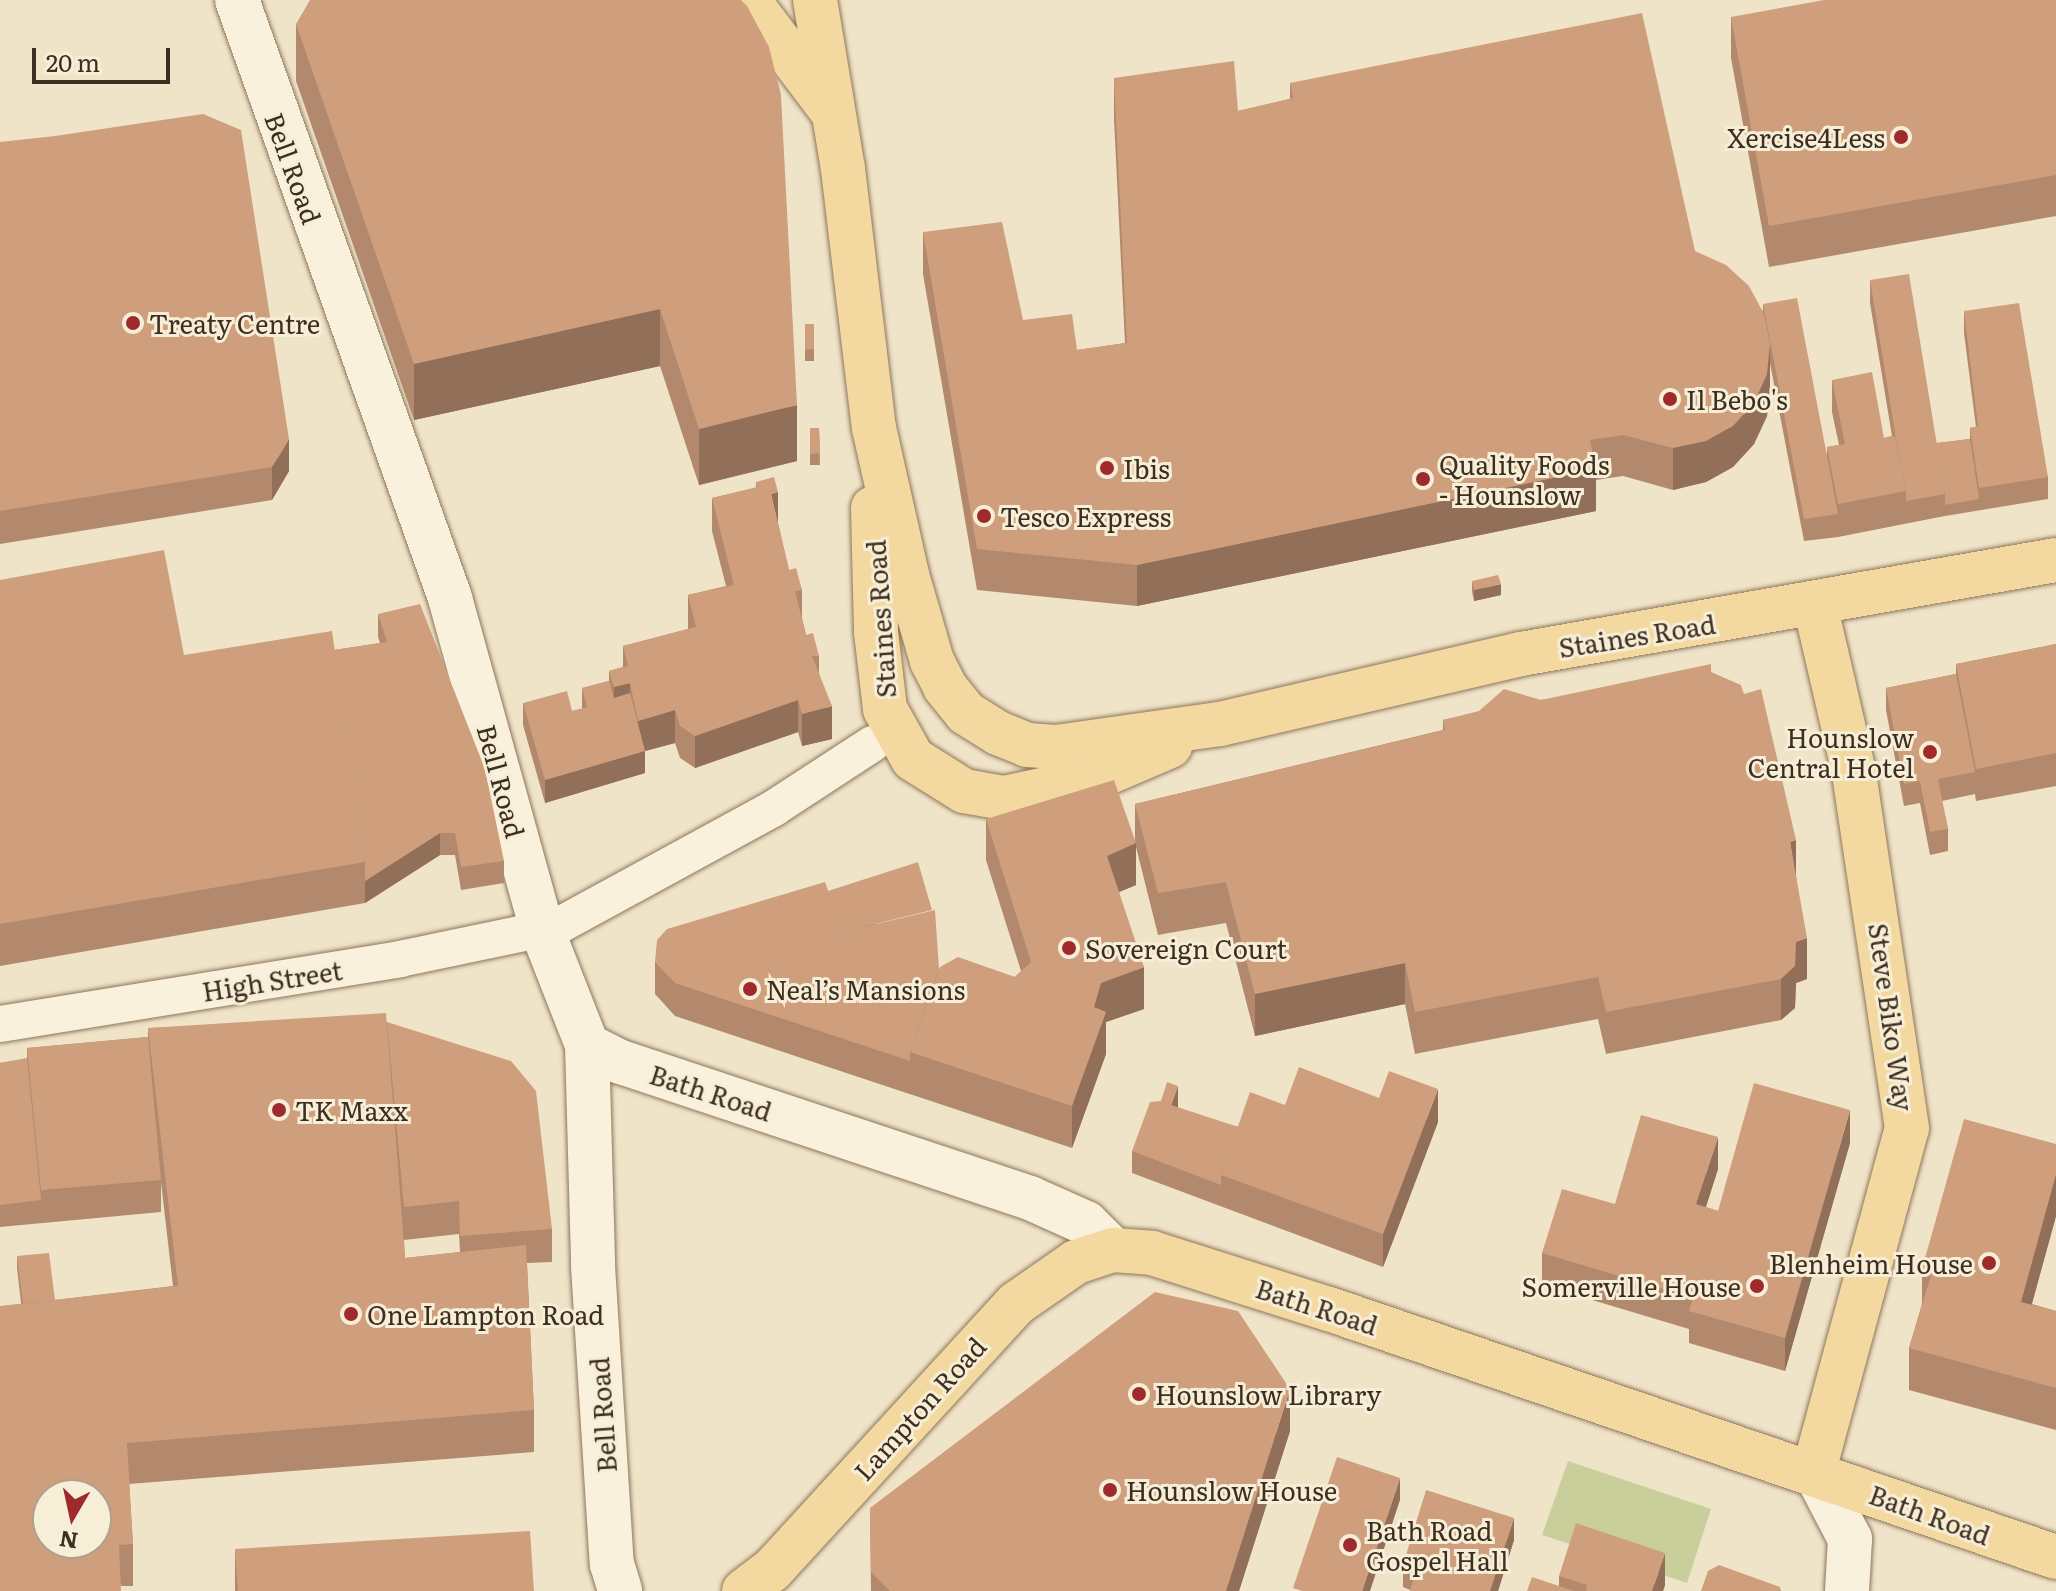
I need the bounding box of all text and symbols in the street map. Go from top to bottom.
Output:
scale bar [36,32,174,82]
text: 20 m [46,44,100,79]
street label: Bell Road [260,108,328,228]
place label: Xercise4Less [1727,121,1885,153]
marker: Xercise4Less [1892,128,1910,146]
place label: Treaty Centre [149,307,320,339]
marker: Treaty Centre [124,314,142,332]
place label: Il Bebo's [1686,383,1788,415]
marker: Il Bebo's [1661,390,1679,408]
place label: Quality Foods - Hounslow [1439,448,1610,510]
place label: Ibis [1123,452,1170,484]
marker: Ibis [1098,459,1116,477]
marker: Quality Foods - Hounslow [1414,470,1432,488]
place label: Tesco Express [1000,500,1171,532]
marker: Tesco Express [975,507,993,525]
street label: Staines Road [859,539,901,699]
street label: Staines Road [1556,607,1718,663]
street label: Bell Road [472,721,532,841]
place label: Hounslow Central Hotel [1747,721,1914,782]
marker: Hounslow Central Hotel [1921,743,1939,761]
street label: Steve Biko Way [1863,921,1921,1113]
place label: Sovereign Court [1085,932,1287,964]
marker: Sovereign Court [1060,939,1078,957]
street label: High Street [200,954,344,1006]
place label: Neal’s Mansions [766,973,965,1005]
marker: Neal’s Mansions [741,980,759,998]
street label: Bath Road [646,1058,776,1126]
place label: TK Maxx [295,1094,408,1126]
marker: TK Maxx [270,1101,288,1119]
place label: Blenheim House [1769,1247,1973,1279]
marker: Blenheim House [1980,1254,1998,1272]
place label: Somerville House [1522,1270,1741,1302]
street label: Bath Road [1252,1272,1382,1340]
marker: Somerville House [1748,1277,1766,1295]
place label: One Lampton Road [367,1298,604,1330]
marker: One Lampton Road [342,1305,360,1323]
street label: Lampton Road [847,1330,991,1486]
street label: Bell Road [582,1356,622,1474]
place label: Hounslow Library [1155,1378,1381,1410]
marker: Hounslow Library [1130,1385,1148,1403]
place label: Hounslow House [1126,1474,1337,1506]
street label: Bath Road [1865,1478,1995,1550]
north arrow [32,1479,112,1559]
marker: Hounslow House [1101,1481,1119,1499]
place label: Bath Road Gospel Hall [1366,1514,1508,1576]
text: N [57,1523,80,1559]
marker: Bath Road Gospel Hall [1341,1536,1359,1554]

